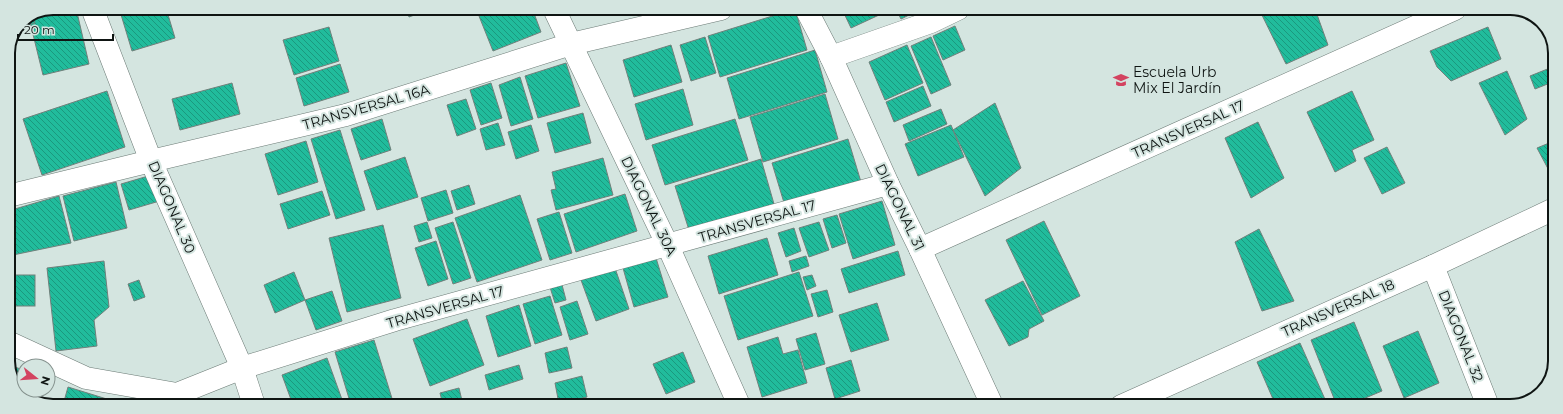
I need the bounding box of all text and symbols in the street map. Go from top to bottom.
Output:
scale bar [18,16,113,42]
text: 20 m [24,22,55,37]
place label: Escuela Urb Mix El Jardín [1133,63,1222,97]
school or university icon: Escuela Urb Mix El Jardín [1112,71,1130,89]
street label: TRANSVERSAL 16A [300,80,433,134]
street label: TRANSVERSAL 17 [1129,96,1247,162]
street label: DIAGONAL 30A [617,153,681,260]
street label: DIAGONAL 30 [144,158,200,256]
street label: DIAGONAL 31 [871,161,929,253]
street label: TRANSVERSAL 17 [696,196,818,246]
street label: TRANSVERSAL 18 [1279,275,1397,341]
street label: TRANSVERSAL 17 [384,282,506,332]
street label: DIAGONAL 32 [1434,287,1488,385]
north arrow [16,358,56,398]
text: N [38,375,54,387]

